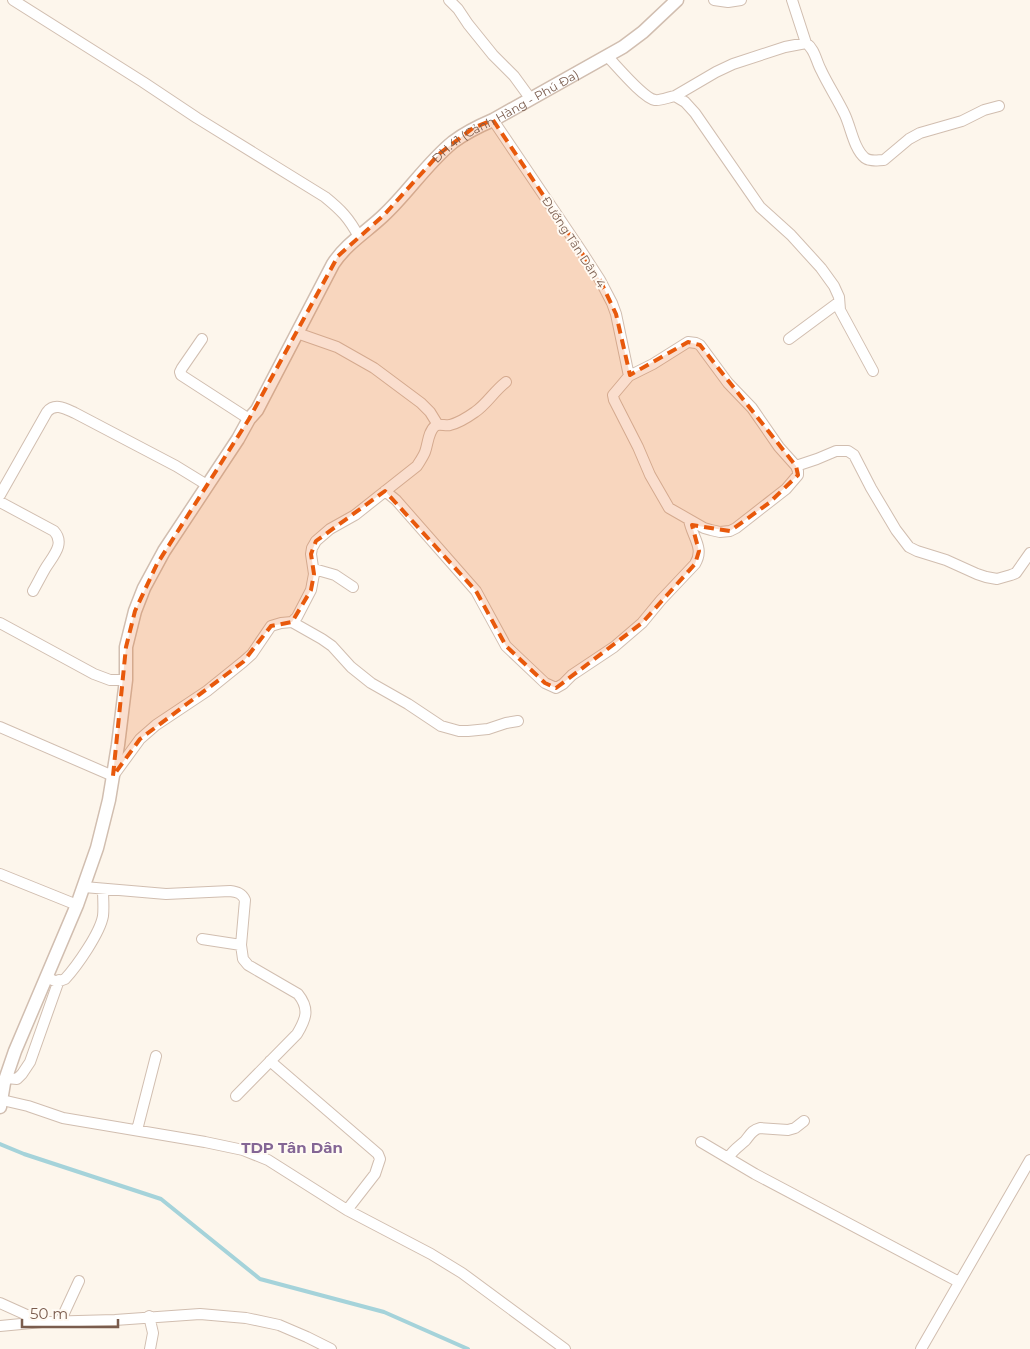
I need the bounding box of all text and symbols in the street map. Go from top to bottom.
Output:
street label: ĐH.41 (Cảnh Hàng - Phú Đa) [428,66,581,165]
street label: Đướng Tân Dân 4 [539,193,609,291]
district label: TDP Tân Dân [241,1138,343,1157]
scale bar [22,1296,119,1328]
text: 50 m [30,1304,68,1323]

